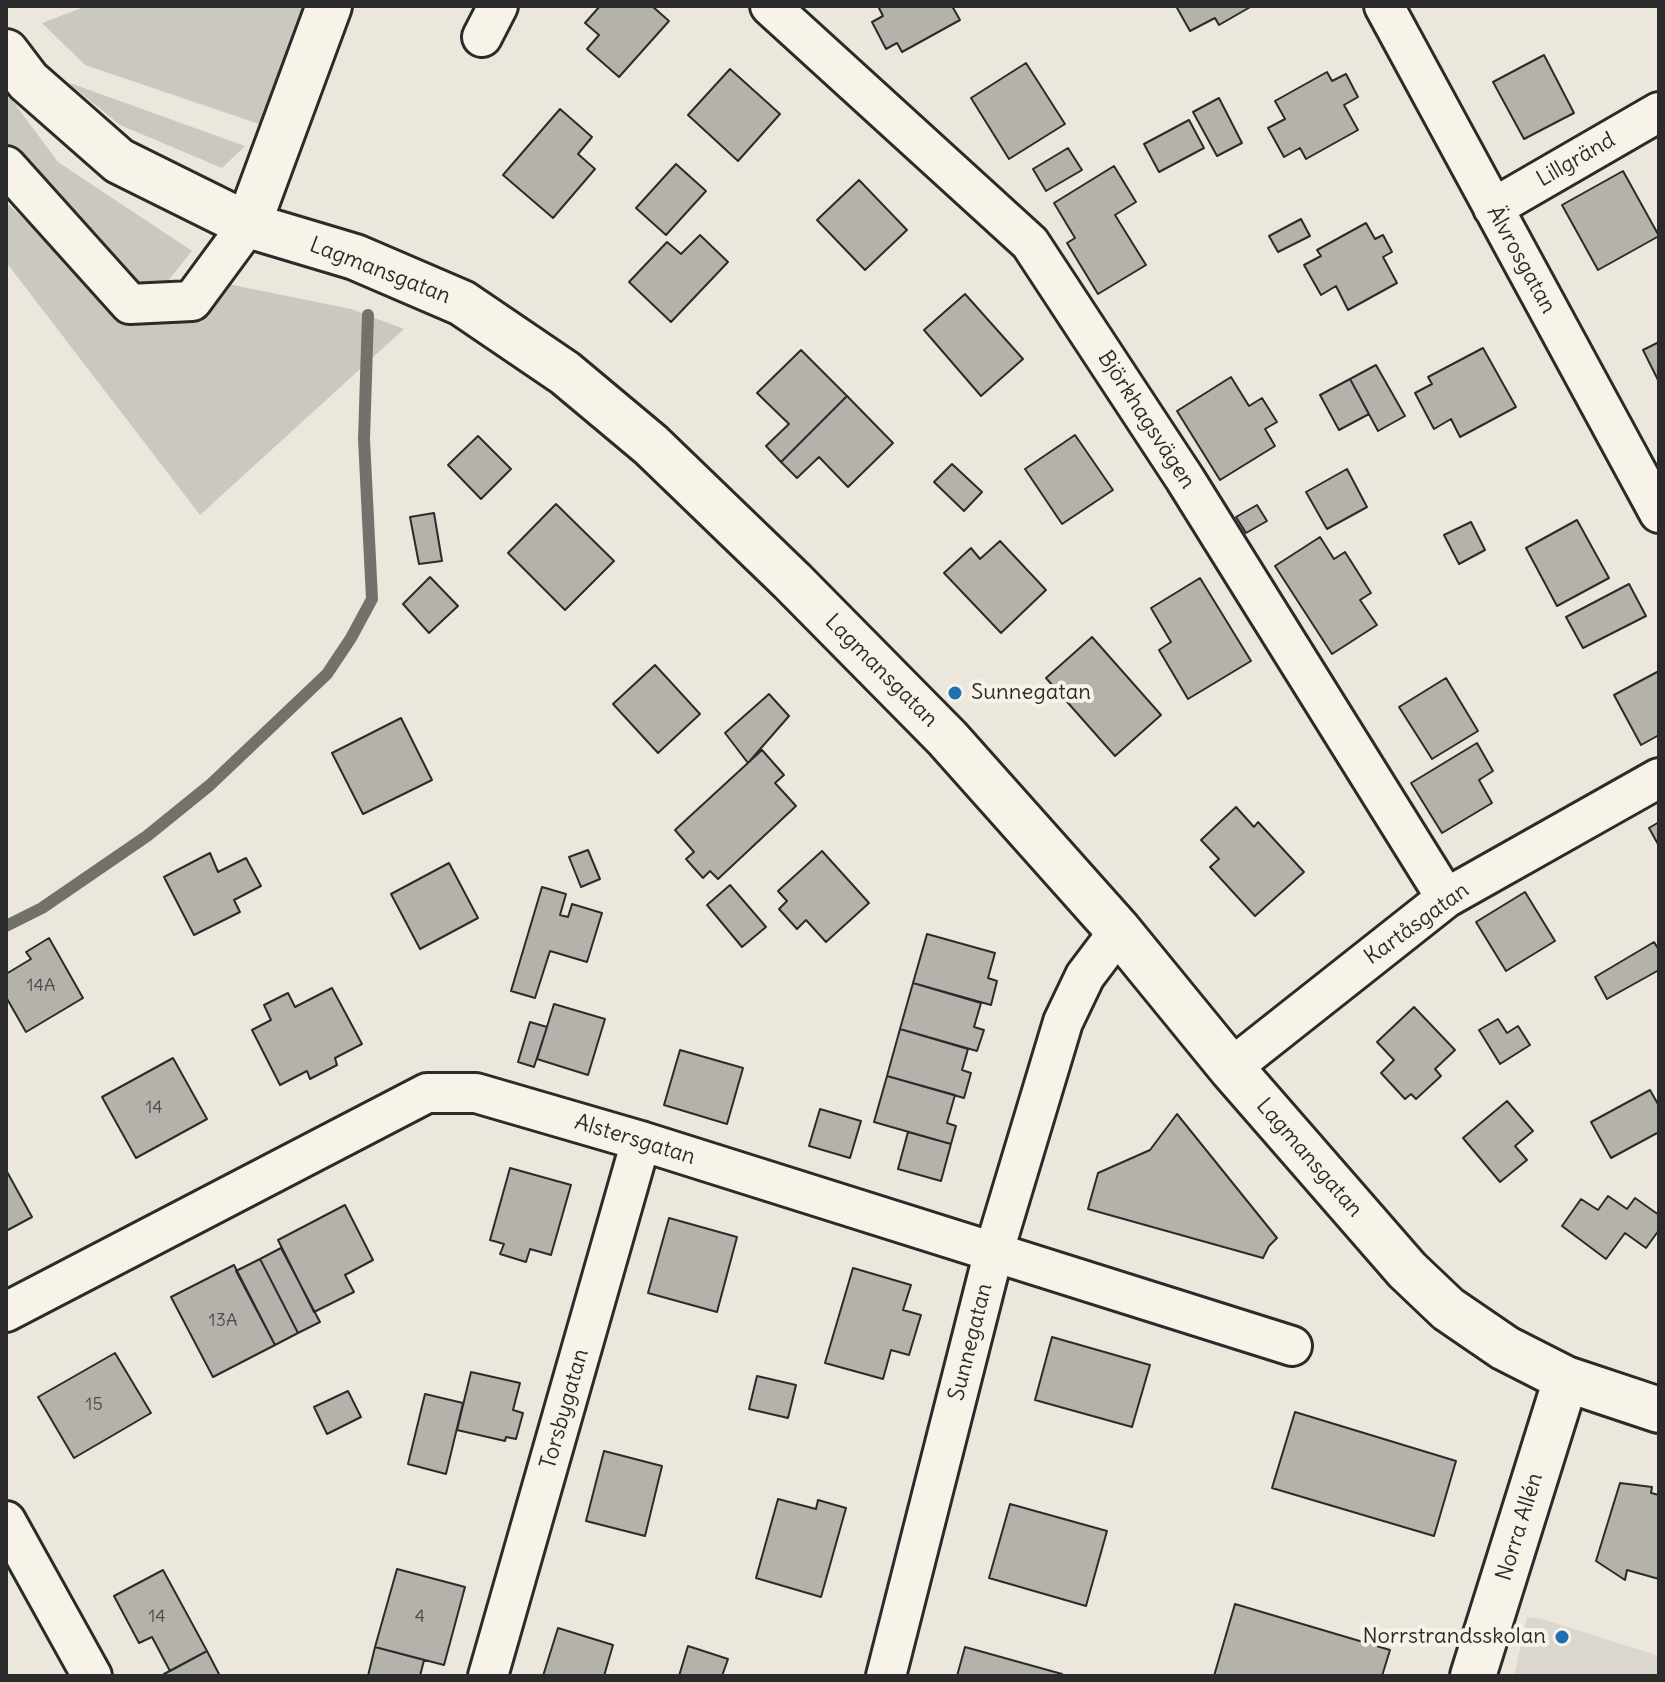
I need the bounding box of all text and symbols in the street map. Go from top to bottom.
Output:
street label: Lillgränd [1532,127,1620,193]
street label: Älvrosgatan [1481,202,1561,318]
street label: Lagmansgatan [306,232,454,310]
street label: Björkhagsvägen [1092,346,1200,494]
street label: Lagmansgatan [819,609,943,733]
place label: Sunnegatan [971,680,1091,706]
marker: Sunnegatan [946,684,964,702]
street label: Kartåsgatan [1360,877,1474,971]
house number: 14A [26,975,56,997]
street label: Lagmansgatan [1250,1093,1368,1223]
house number: 14 [145,1097,163,1119]
street label: Alstersgatan [572,1109,698,1171]
street label: Sunnegatan [944,1281,998,1403]
house number: 13A [209,1310,237,1332]
street label: Torsbygatan [535,1346,595,1472]
house number: 15 [85,1394,103,1416]
street label: Norra Allén [1491,1470,1549,1584]
house number: 14 [148,1606,166,1628]
house number: 4 [415,1606,425,1628]
place label: Norrstrandsskolan [1363,1624,1546,1650]
marker: Norrstrandsskolan [1553,1628,1571,1646]

